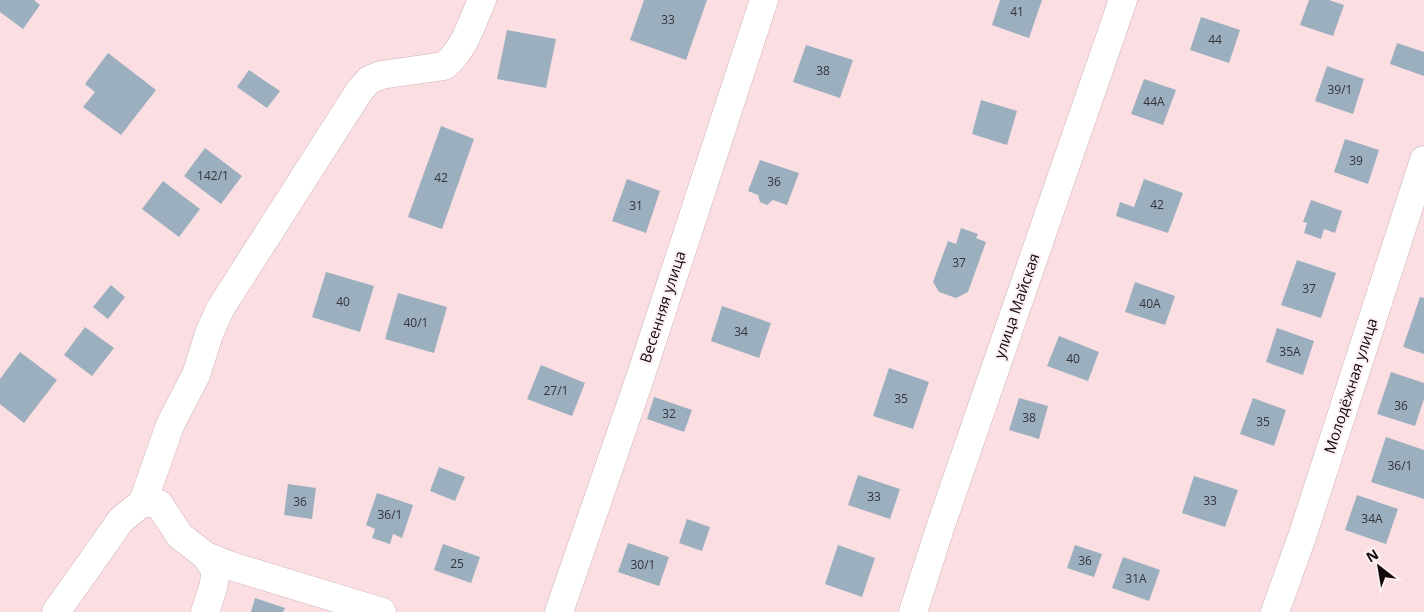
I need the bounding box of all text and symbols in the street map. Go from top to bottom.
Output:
house number: 41 [1010,3,1024,20]
house number: 33 [661,11,675,28]
house number: 44 [1208,31,1222,48]
house number: 38 [816,62,830,79]
house number: 39/1 [1328,81,1352,98]
house number: 44А [1143,93,1165,110]
house number: 39 [1349,152,1363,169]
house number: 142/1 [197,167,229,184]
house number: 42 [434,169,448,186]
house number: 36 [767,173,781,190]
house number: 42 [1150,196,1164,213]
house number: 31 [629,197,643,214]
street label: Весенняя улица [635,248,690,365]
street label: улица Майская [989,250,1043,361]
house number: 37 [952,254,966,271]
house number: 37 [1302,280,1316,297]
house number: 40 [336,293,350,310]
house number: 40А [1139,295,1161,312]
house number: 40/1 [404,314,428,331]
street label: Молодёжная улица [1319,315,1381,456]
house number: 34 [734,323,748,340]
house number: 35А [1279,343,1301,360]
house number: 40 [1066,350,1080,367]
house number: 27/1 [544,382,568,399]
house number: 35 [894,390,908,407]
house number: 36 [1394,397,1408,414]
house number: 32 [662,405,676,422]
house number: 38 [1022,409,1036,426]
house number: 35 [1256,413,1270,430]
house number: 36/1 [1388,457,1412,474]
house number: 33 [867,488,881,505]
house number: 33 [1203,492,1217,509]
house number: 36 [293,493,307,510]
house number: 36/1 [378,506,402,523]
house number: 34А [1361,510,1383,527]
north arrow [1354,542,1404,592]
text: N [1362,544,1382,567]
house number: 36 [1078,552,1092,569]
house number: 25 [450,555,464,572]
house number: 30/1 [631,556,655,573]
house number: 31А [1125,570,1147,587]

